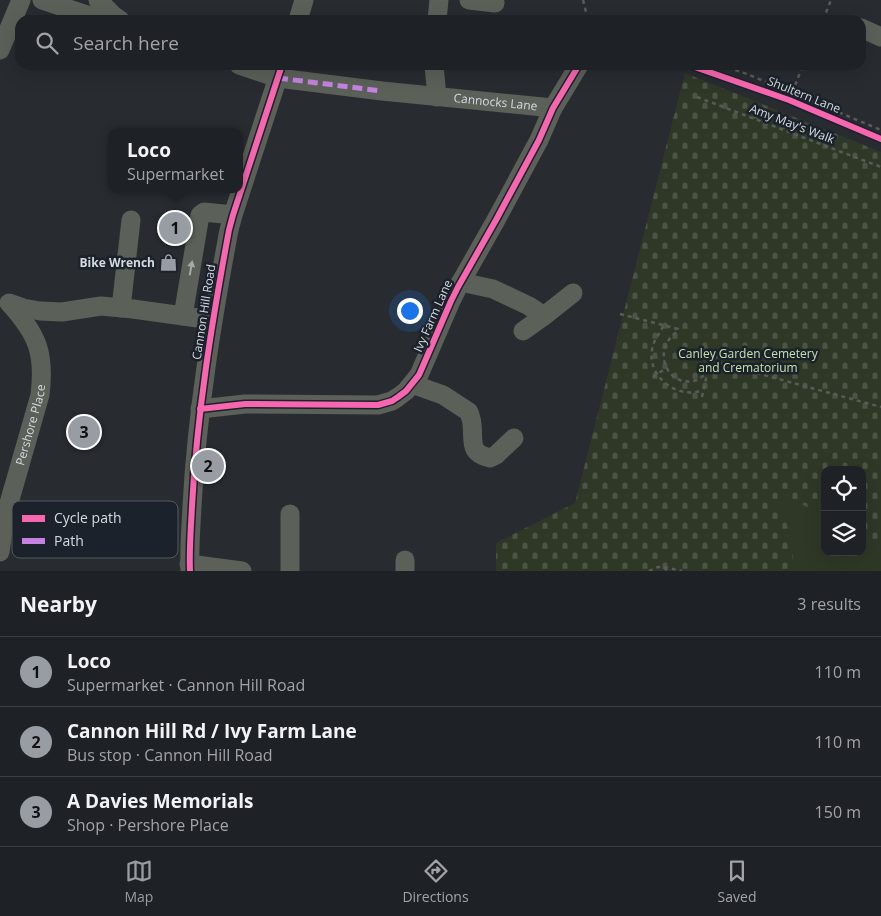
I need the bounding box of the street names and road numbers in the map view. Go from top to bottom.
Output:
street label: Shultern Lane [765,72,844,117]
street label: Cannocks Lane [453,89,539,114]
street label: Amy May's Walk [747,99,838,148]
street label: Cannon Hill Road [188,263,219,361]
street label: Ivy Farm Lane [409,277,456,355]
street label: Pershore Place [11,383,49,467]

